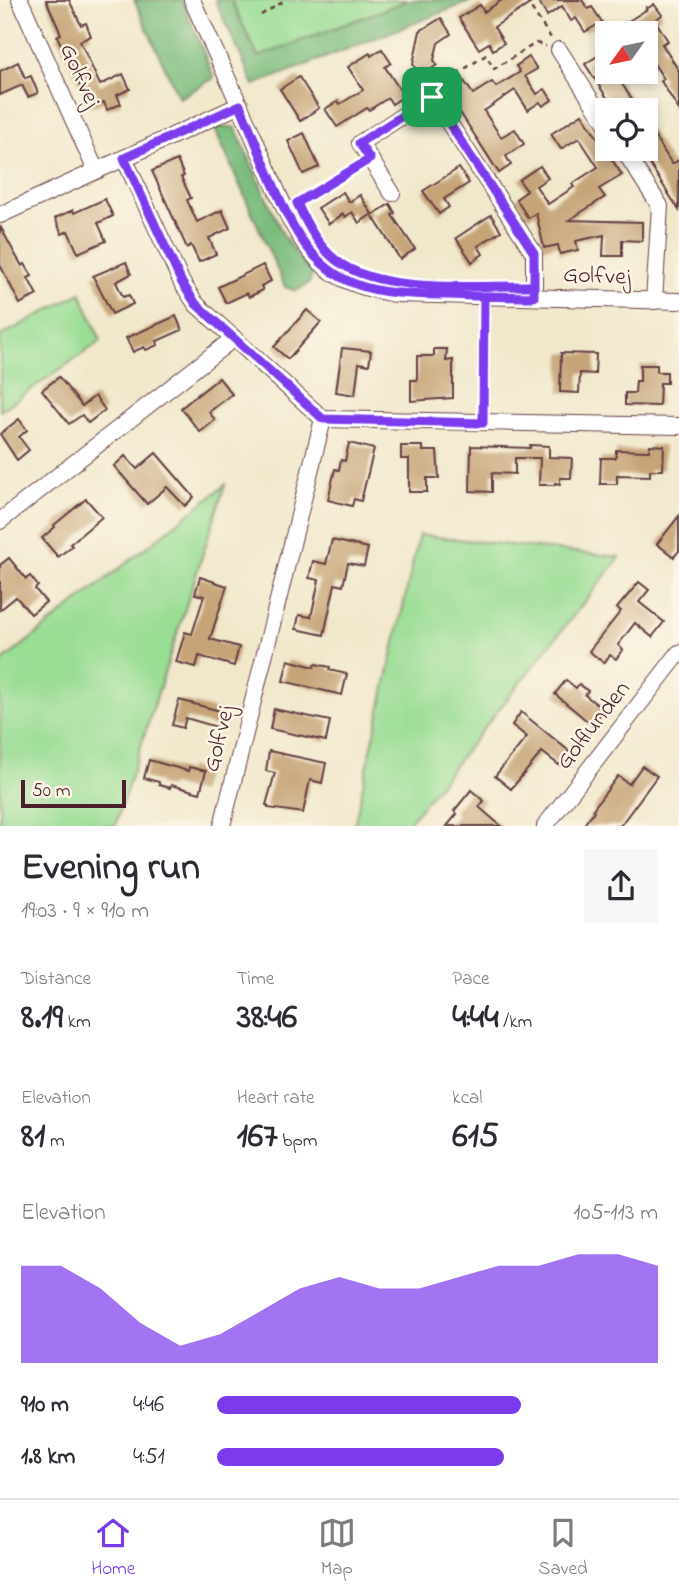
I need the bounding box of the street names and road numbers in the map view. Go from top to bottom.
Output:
street label: Golfvej [49,38,109,115]
street label: Golfvej [563,258,633,296]
street label: Golflunden [548,674,640,778]
street label: Golfvej [195,701,245,776]

